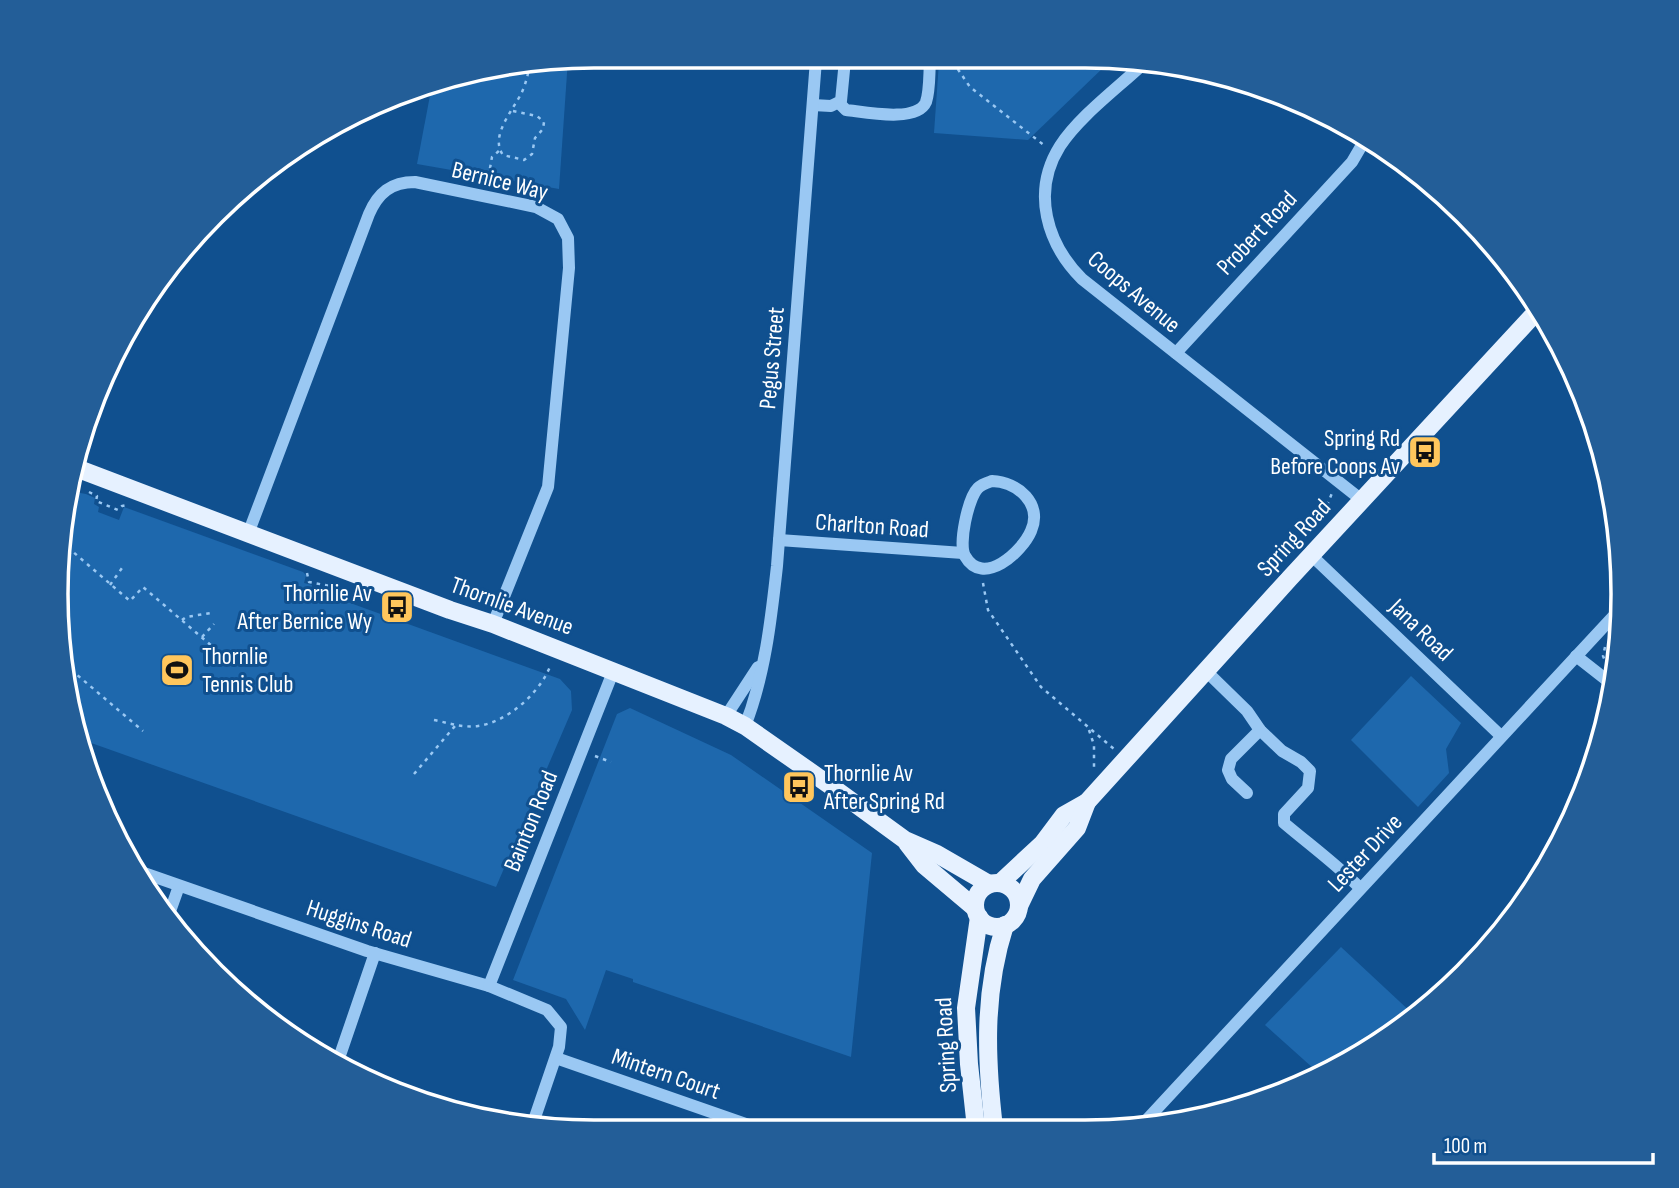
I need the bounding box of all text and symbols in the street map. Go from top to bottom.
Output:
street label: Bernice Way [449,155,551,207]
street label: Probert Road [1211,185,1303,281]
street label: Coops Avenue [1082,245,1186,339]
street label: Pegus Street [753,306,791,410]
place label: Spring Rd Before Coops Av [1270,424,1400,481]
bus stop icon: Spring Rd Before Coops Av [1406,433,1444,471]
street label: Spring Road [1251,493,1337,583]
street label: Charlton Road [814,508,930,544]
street label: Thornlie Avenue [447,570,577,642]
place label: Thornlie Av After Bernice Wy [237,579,372,636]
bus stop icon: Thornlie Av After Bernice Wy [378,588,416,626]
street label: Jana Road [1382,592,1459,667]
place label: Thornlie Tennis Club [202,642,293,699]
sports icon: Thornlie Tennis Club [158,651,196,689]
place label: Thornlie Av After Spring Rd [823,759,945,816]
street label: Bainton Road [498,766,564,876]
bus stop icon: Thornlie Av After Spring Rd [780,768,818,806]
street label: Lester Drive [1322,808,1408,898]
street label: Huggins Road [303,893,415,955]
street label: Spring Road [929,997,963,1093]
street label: Mintern Court [608,1042,724,1106]
scale bar [1434,1122,1653,1166]
text: 100 m [1444,1134,1487,1159]

